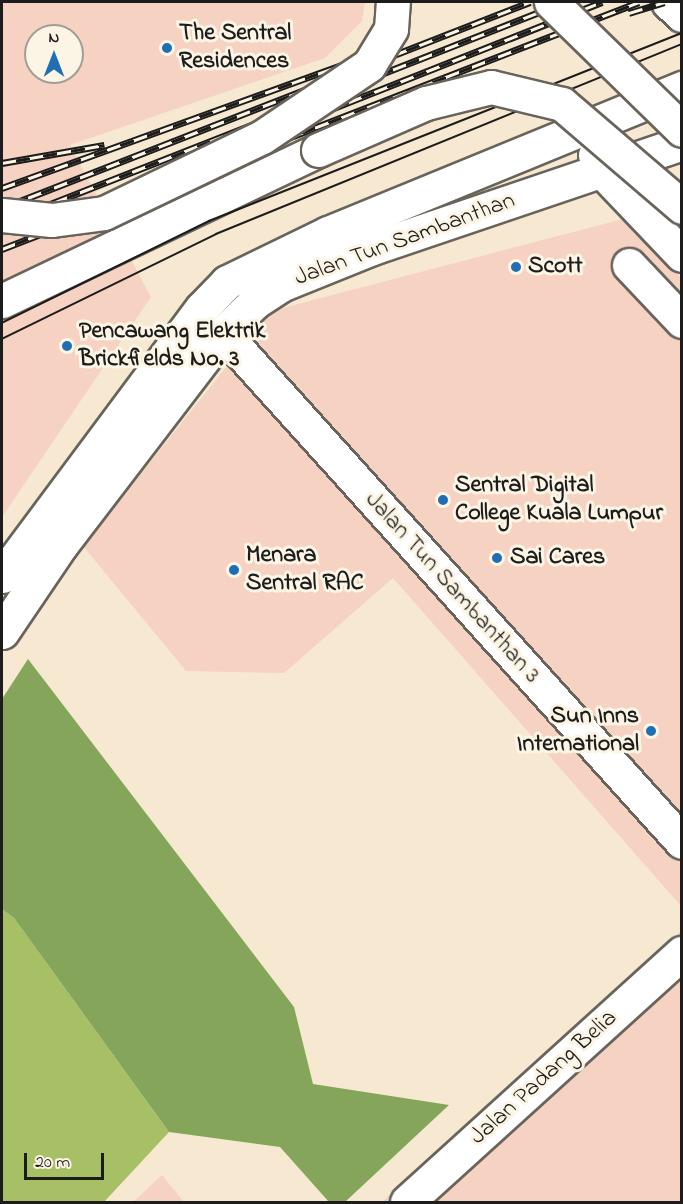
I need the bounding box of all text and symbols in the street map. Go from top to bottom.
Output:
place label: The Sentral Residences [179,20,291,76]
north arrow [24,24,84,84]
text: N [49,26,59,50]
marker: The Sentral Residences [160,41,174,55]
street label: Jalan Tun Sambanthan [291,187,519,293]
place label: Scott [528,253,583,281]
marker: Scott [509,260,523,274]
place label: Pencawang Elektrik Brickfields No. 3 [79,318,265,374]
marker: Pencawang Elektrik Brickfields No. 3 [60,339,74,353]
place label: Sentral Digital College Kuala Lumpur [455,472,663,528]
street label: Jalan Tun Sambanthan 3 [358,486,546,690]
marker: Sentral Digital College Kuala Lumpur [436,493,450,507]
place label: Menara Sentral RAC [246,542,364,598]
place label: Sai Cares [510,544,605,572]
marker: Sai Cares [488,549,506,567]
marker: Menara Sentral RAC [227,563,241,577]
place label: Sun Inns International [517,703,639,759]
marker: Sun Inns International [644,724,658,738]
street label: Jalan Padang Belia [464,1004,624,1152]
scale bar [27,1141,106,1179]
text: 20 m [35,1150,70,1176]

